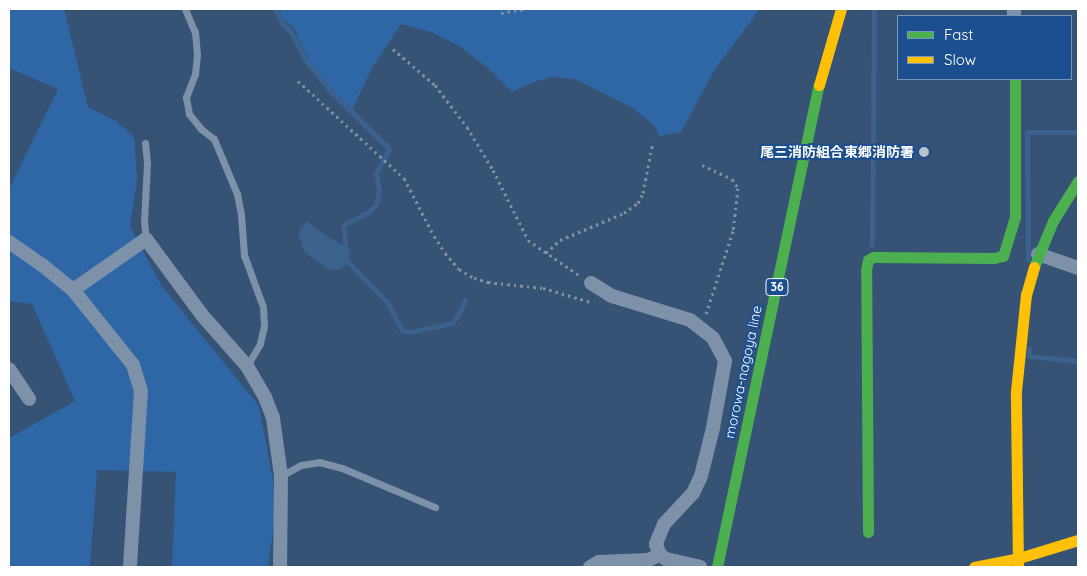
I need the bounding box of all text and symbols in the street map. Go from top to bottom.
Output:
legend [897,15,1072,80]
text: Fast [944,25,973,44]
text: Slow [944,50,976,69]
place label: 尾三消防組合東郷消防署 [760,144,914,160]
marker: 尾三消防組合東郷消防署 [918,146,930,158]
road number: 36 [764,278,790,296]
street label: morowa-nagoya line [721,304,765,440]

